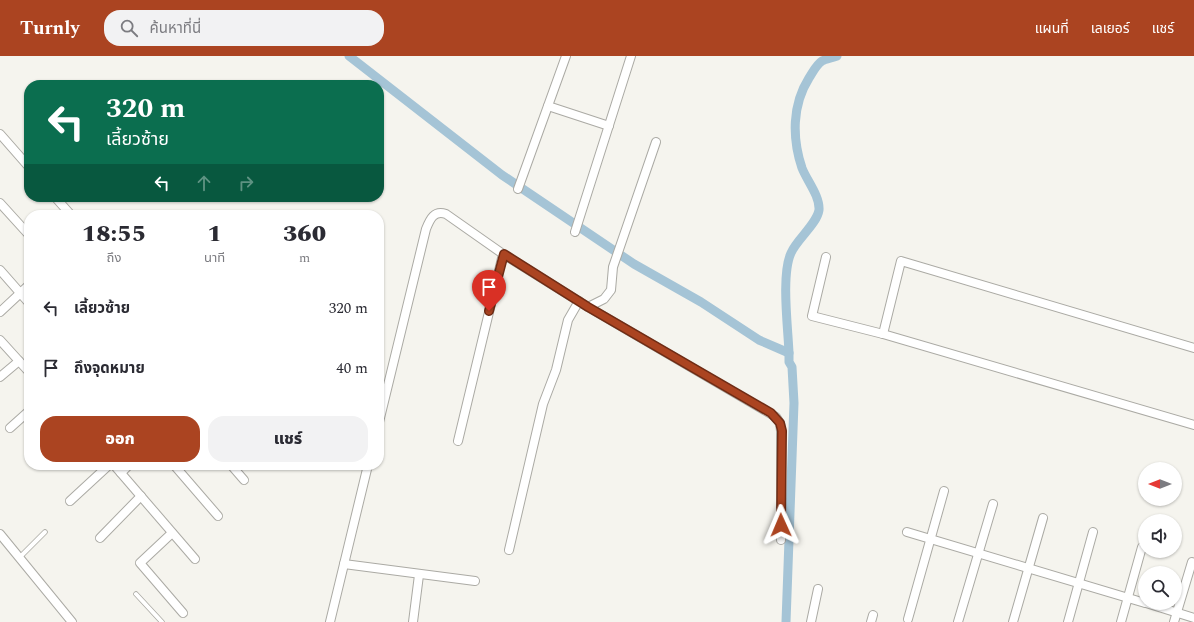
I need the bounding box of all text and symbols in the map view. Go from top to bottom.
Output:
search box [104,10,384,46]
text: Turnly [20,14,80,43]
icon: search [118,17,140,39]
text: ค้นหาที่นี่ [150,17,201,40]
text: แผนที่ [1035,18,1069,39]
text: เลเยอร์ [1091,18,1130,39]
text: แชร์ [1152,18,1174,39]
text: 320 m [106,87,185,130]
icon: left [40,96,92,148]
text: เลี้ยวซ้าย [106,126,169,153]
icon: left [151,172,173,194]
icon: ahead [193,172,215,194]
icon: right [235,172,257,194]
text: 18:55 [82,216,146,252]
text: 1 [207,216,222,252]
text: 360 [283,216,326,252]
text: ถึง [107,248,121,268]
text: นาที [204,248,225,268]
text: m [299,248,310,268]
pin [472,270,506,311]
icon: arrive [478,276,500,298]
icon: left [40,297,62,319]
text: เลี้ยวซ้าย [74,297,130,320]
text: 320 m [329,297,368,320]
icon: arrive [40,357,62,379]
text: ถึงจุดหมาย [74,357,145,380]
text: 40 m [336,357,368,380]
button: ออก [40,416,200,462]
button: แชร์ [208,416,368,462]
north arrow [1138,462,1182,506]
map controls [1138,462,1182,610]
position arrow [760,504,802,546]
button: sound [1138,514,1182,558]
button: search [1138,566,1182,610]

